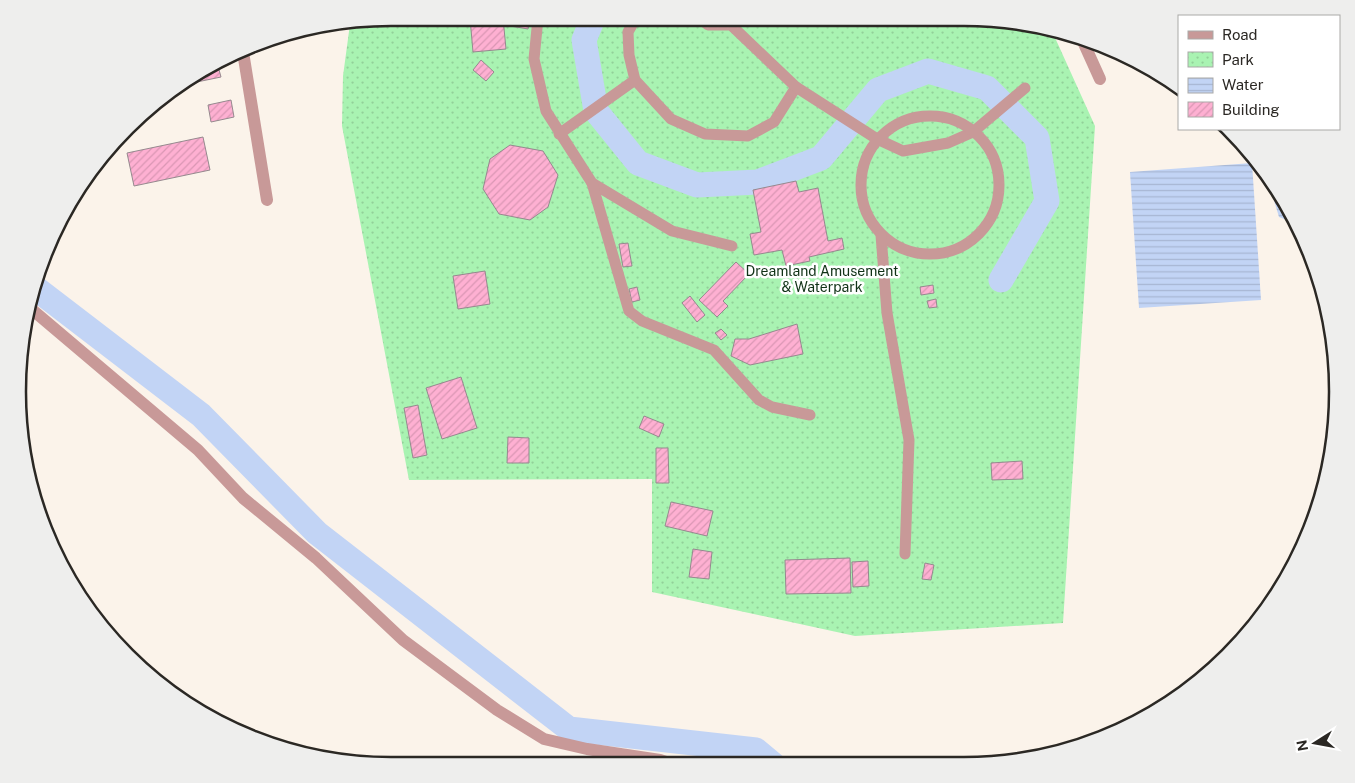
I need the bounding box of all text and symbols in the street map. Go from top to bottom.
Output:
legend [1178,15,1340,130]
text: Road [1222,26,1258,43]
text: Park [1222,51,1254,68]
text: Water [1222,76,1264,93]
text: Building [1222,101,1280,118]
park label: Dreamland Amusement & Waterpark [746,263,898,295]
north arrow [1290,718,1340,768]
text: N [1293,739,1311,752]

